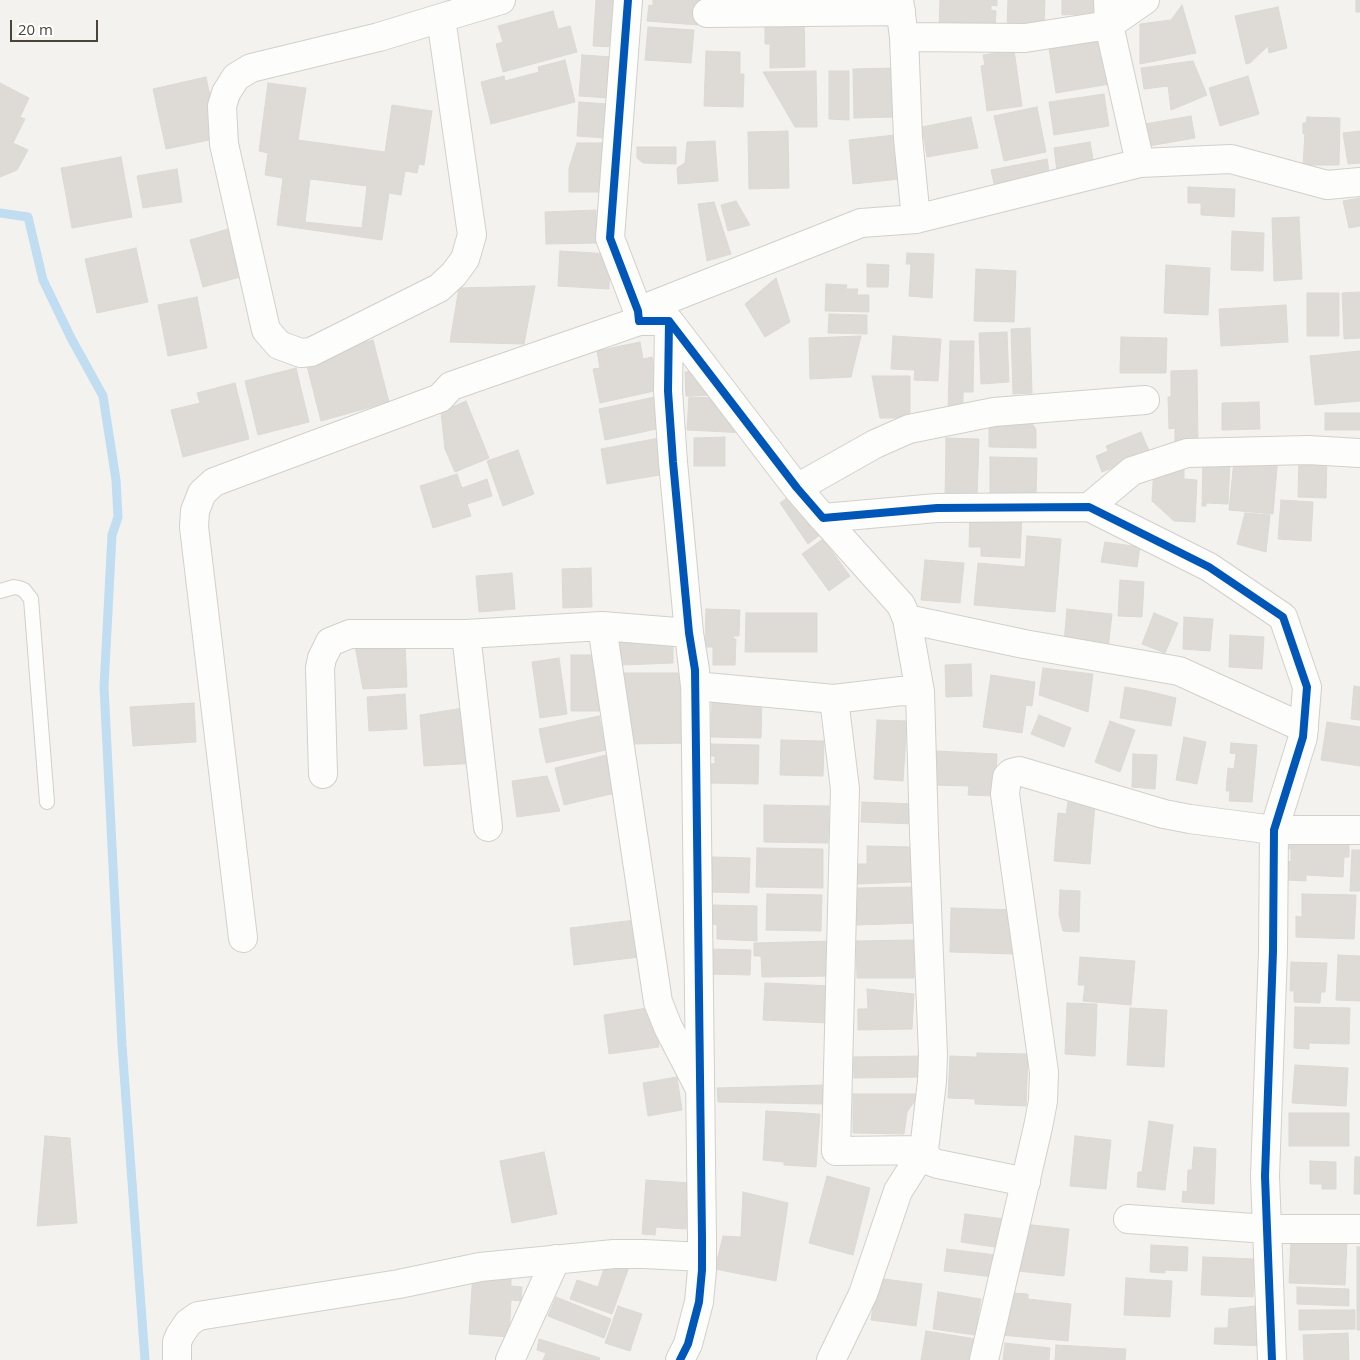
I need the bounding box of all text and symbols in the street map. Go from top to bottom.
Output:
scale bar [12,10,100,42]
text: 20 m [18,19,53,39]

